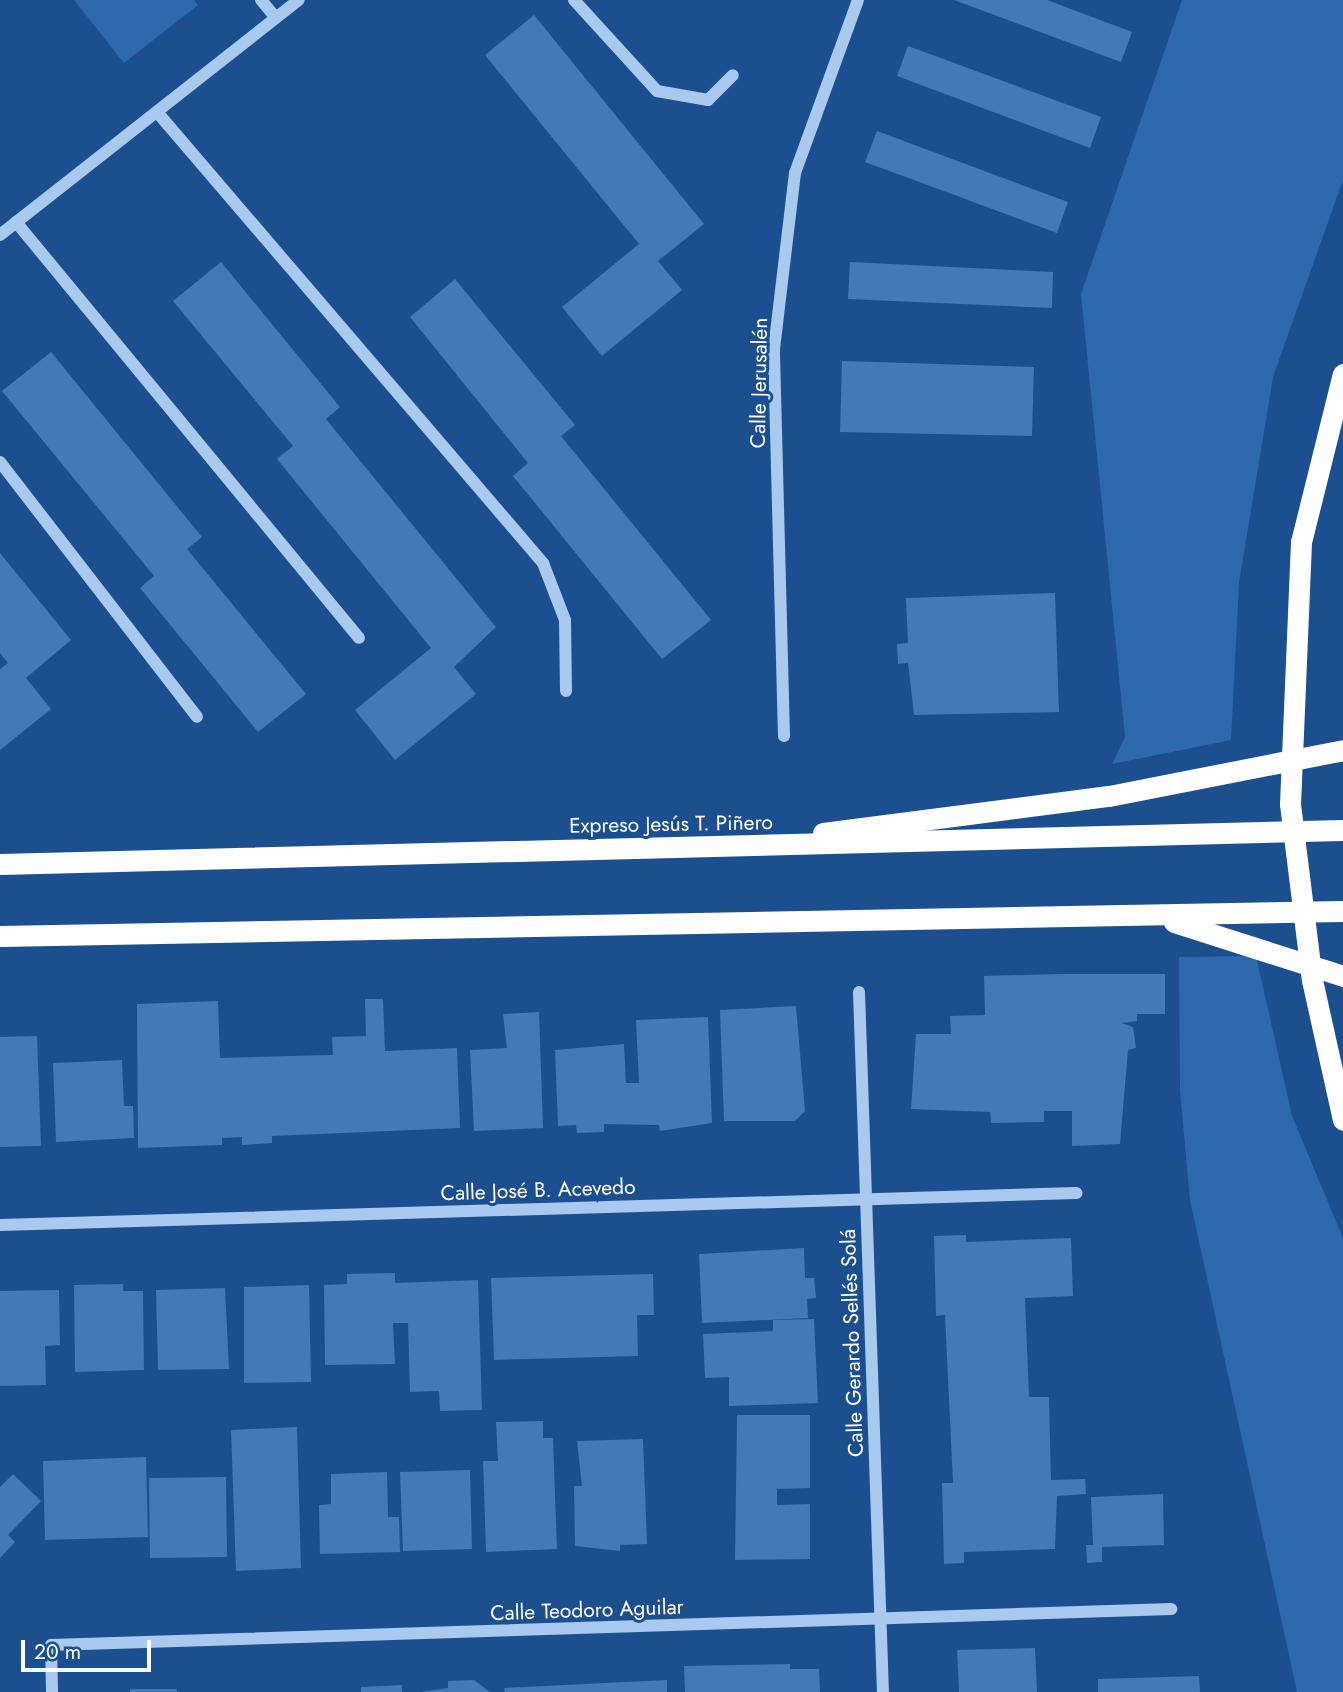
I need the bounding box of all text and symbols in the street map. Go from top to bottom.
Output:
street label: Calle Jerusalén [745,318,773,448]
street label: Expreso Jesús T. Piñero [569,810,773,838]
street label: Calle José B. Acevedo [440,1174,636,1206]
street label: Calle Gerardo Sellés Solá [835,1229,869,1457]
street label: Calle Teodoro Aguilar [490,1594,684,1626]
scale bar [24,1626,154,1670]
text: 20 m [34,1637,81,1667]

